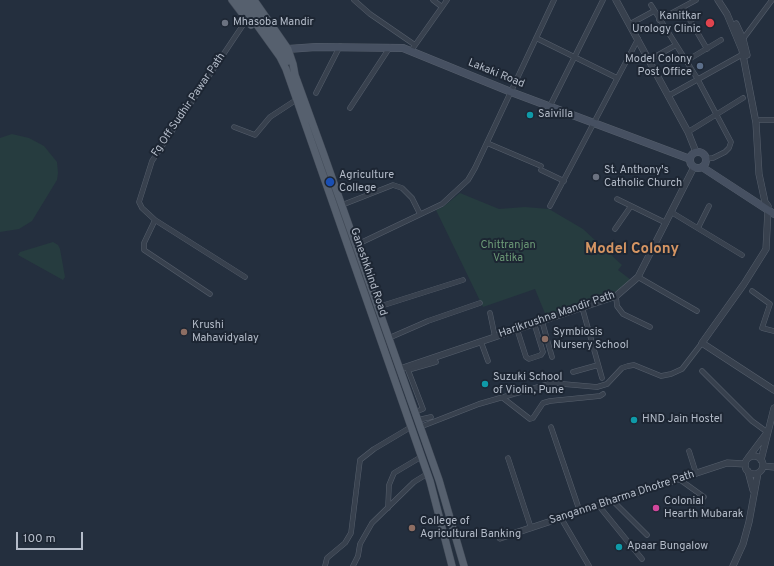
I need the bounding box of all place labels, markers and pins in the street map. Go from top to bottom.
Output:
place label: Kanitkar Urology Clinic [632,10,701,36]
place label: Mhasoba Mandir [233,16,314,30]
marker: Kanitkar Urology Clinic [704,17,716,29]
marker: Mhasoba Mandir [220,18,230,28]
place label: Model Colony Post Office [625,53,692,79]
marker: Model Colony Post Office [695,61,705,71]
place label: Saivilla [538,108,573,122]
marker: Saivilla [525,110,535,120]
place label: St. Anthony's Catholic Church [604,164,682,190]
place label: Agriculture College [339,169,394,195]
marker: St. Anthony's Catholic Church [591,172,601,182]
marker: Agriculture College [324,176,336,188]
place label: Krushi Mahavidyalay [192,319,259,345]
place label: Symbiosis Nursery School [553,326,629,352]
marker: Krushi Mahavidyalay [179,327,189,337]
marker: Symbiosis Nursery School [540,334,550,344]
place label: Suzuki School of Violin, Pune [493,371,564,397]
marker: Suzuki School of Violin, Pune [480,379,490,389]
place label: HND Jain Hostel [642,413,722,427]
marker: HND Jain Hostel [629,415,639,425]
place label: Colonial Hearth Mubarak [664,495,744,521]
marker: Colonial Hearth Mubarak [651,503,661,513]
place label: College of Agricultural Banking [420,515,521,541]
marker: College of Agricultural Banking [407,523,417,533]
place label: Apaar Bungalow [627,540,708,554]
marker: Apaar Bungalow [614,542,624,552]

